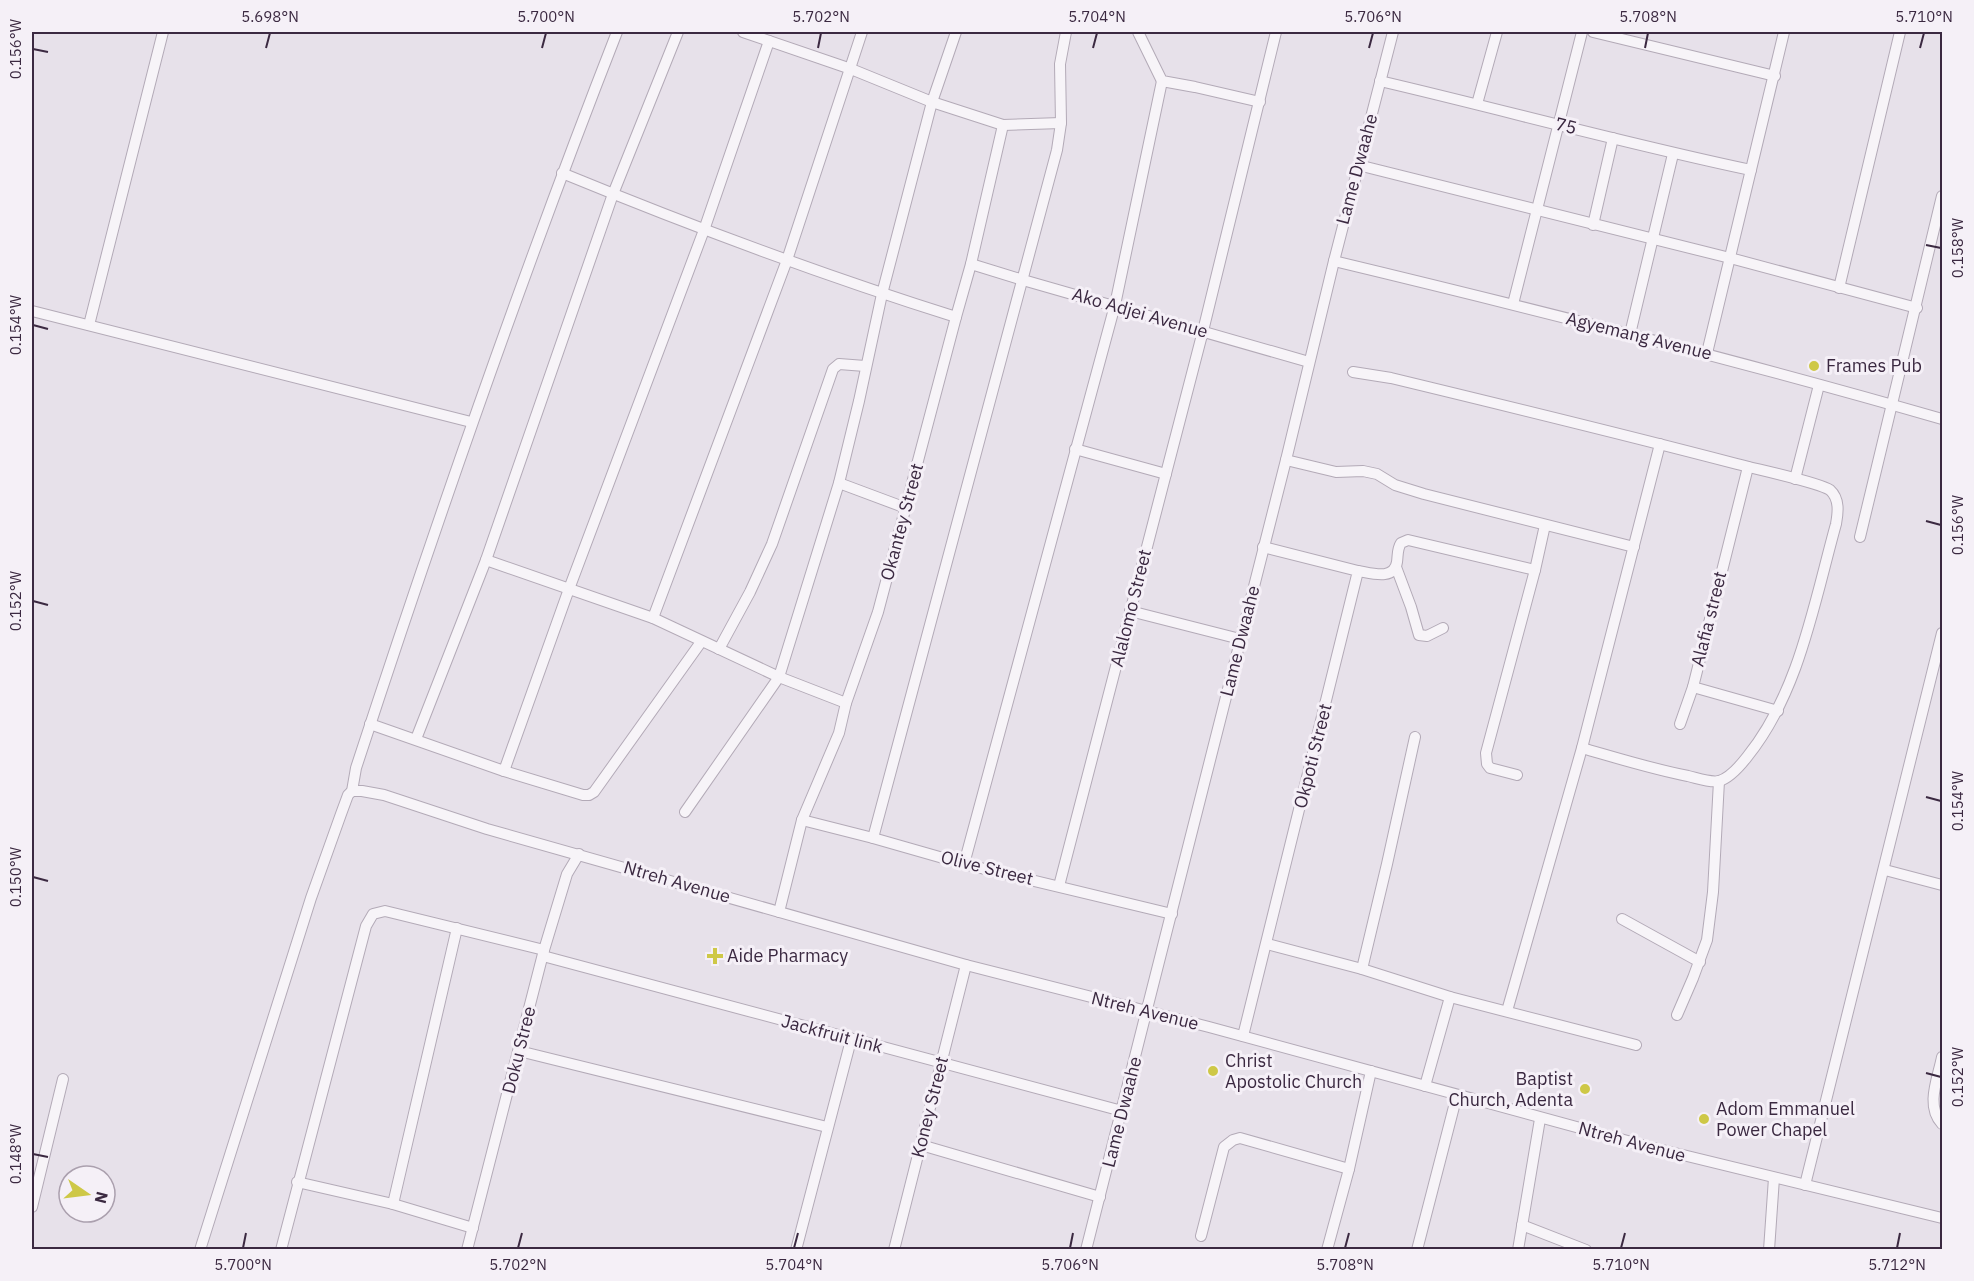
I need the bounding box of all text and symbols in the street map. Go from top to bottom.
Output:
text: 5.698°N [241,7,299,26]
text: 5.700°N [517,7,575,26]
text: 5.702°N [792,7,850,26]
text: 5.704°N [1068,7,1126,26]
text: 5.706°N [1344,7,1402,26]
text: 5.708°N [1619,7,1677,26]
text: 5.710°N [1895,7,1953,26]
text: 0.156°W [6,18,25,79]
street label: Lame Dwaahe [1331,111,1382,227]
street label: 75 [1553,112,1579,139]
text: 0.158°W [1948,217,1967,278]
street label: Ako Adjei Avenue [1070,282,1211,343]
text: 0.154°W [6,294,25,355]
street label: Agyemang Avenue [1564,306,1714,365]
place label: Frames Pub [1826,354,1922,377]
marker: Frames Pub [1807,359,1821,373]
street label: Okantey Street [875,461,928,583]
text: 0.156°W [1948,494,1967,555]
street label: Alalomo Street [1105,547,1156,669]
street label: Alafia street [1686,569,1731,669]
text: 0.152°W [6,570,25,631]
street label: Lame Dwaahe [1215,583,1264,699]
street label: Okpoti Street [1288,701,1337,811]
text: 0.154°W [1948,770,1967,831]
street label: Olive Street [939,845,1036,890]
text: 0.150°W [6,846,25,907]
street label: Ntreh Avenue [621,855,733,908]
place label: Aide Pharmacy [727,944,848,967]
marker: Aide Pharmacy [708,949,722,963]
street label: Ntreh Avenue [1089,986,1201,1035]
street label: Doku Stree [497,1004,540,1096]
street label: Jackfruit link [779,1009,886,1058]
text: 0.152°W [1948,1046,1967,1107]
place label: Christ Apostolic Church [1225,1049,1362,1093]
street label: Koney Street [906,1054,953,1160]
street label: Lame Dwaahe [1097,1054,1146,1170]
marker: Christ Apostolic Church [1206,1064,1220,1078]
place label: Baptist Church, Adenta [1448,1067,1573,1111]
marker: Baptist Church, Adenta [1578,1082,1592,1096]
place label: Adom Emmanuel Power Chapel [1716,1097,1855,1141]
marker: Adom Emmanuel Power Chapel [1697,1112,1711,1126]
street label: Ntreh Avenue [1576,1116,1688,1167]
text: 0.148°W [6,1123,25,1184]
north arrow [57,1164,117,1224]
text: N [90,1190,113,1206]
text: 5.700°N [214,1255,272,1274]
text: 5.702°N [489,1255,547,1274]
text: 5.704°N [765,1255,823,1274]
text: 5.706°N [1041,1255,1099,1274]
text: 5.708°N [1316,1255,1374,1274]
text: 5.710°N [1592,1255,1650,1274]
text: 5.712°N [1868,1255,1926,1274]

